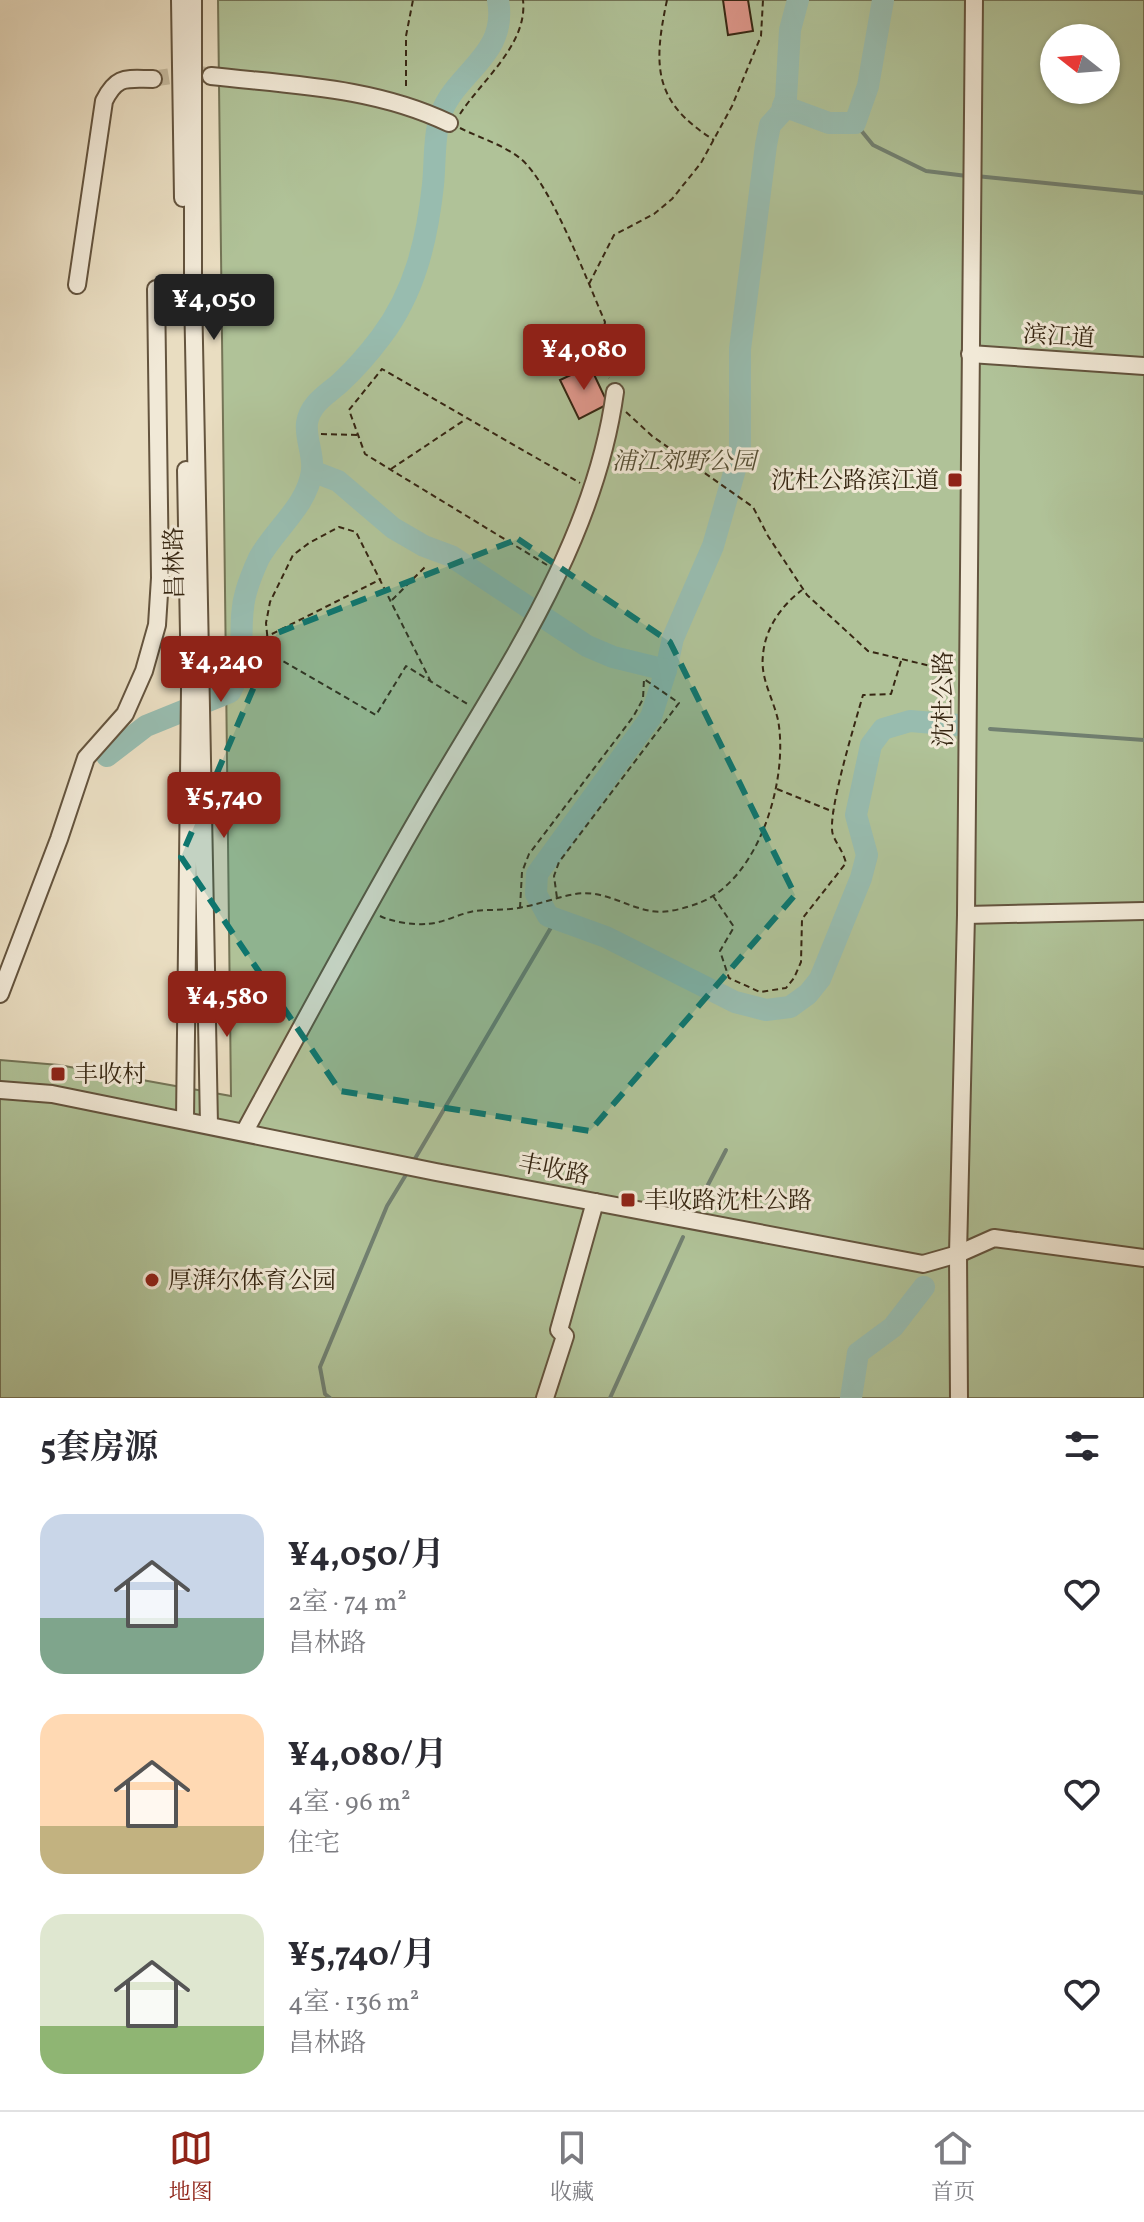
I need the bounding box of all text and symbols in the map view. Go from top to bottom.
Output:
north arrow [1040,24,1120,104]
map controls [1040,24,1120,104]
pin: ¥4,050 [149,274,279,342]
text: ¥4,050 [172,282,256,318]
street label: 滨江道 [1022,319,1096,357]
pin: ¥4,080 [519,324,649,392]
text: ¥4,080 [541,332,627,368]
park label: 浦江郊野公园 [612,446,760,480]
place label: 沈杜公路滨江道 [771,465,939,499]
marker: 沈杜公路滨江道 [946,471,964,489]
street label: 昌林路 [158,527,194,599]
pin: ¥4,240 [156,636,286,704]
text: ¥4,240 [179,644,263,680]
street label: 沈杜公路 [928,651,962,747]
pin: ¥5,740 [159,772,289,840]
text: ¥5,740 [185,780,263,816]
pin: ¥4,580 [162,971,292,1039]
text: ¥4,580 [186,979,268,1015]
place label: 丰收村 [74,1059,146,1093]
marker: 丰收村 [49,1065,67,1083]
street label: 丰收路 [515,1147,592,1195]
place label: 丰收路沈杜公路 [644,1185,812,1219]
marker: 丰收路沈杜公路 [619,1191,637,1209]
place label: 厚湃尔体育公园 [168,1265,336,1299]
marker: 厚湃尔体育公园 [143,1271,161,1289]
icon: filters [1060,1424,1104,1468]
text: 5套房源 [40,1426,158,1473]
text: ¥4,050/月 [288,1533,445,1580]
icon: home [104,1546,200,1642]
icon: heart [1060,1572,1104,1616]
text: 2室 · 74 m² [288,1585,407,1621]
text: 昌林路 [288,1626,366,1662]
text: ¥4,080/月 [288,1733,447,1780]
icon: home [104,1746,200,1842]
icon: heart [1060,1772,1104,1816]
text: 4室 · 96 m² [288,1785,411,1821]
text: 住宅 [288,1826,340,1862]
text: ¥5,740/月 [288,1933,436,1980]
icon: home [104,1946,200,2042]
icon: heart [1060,1972,1104,2016]
text: 4室 · 136 m² [288,1985,419,2021]
text: 昌林路 [288,2026,366,2062]
tab: 地图 [169,2126,213,2209]
tab: 收藏 [550,2126,594,2209]
tab: 首页 [931,2126,975,2209]

